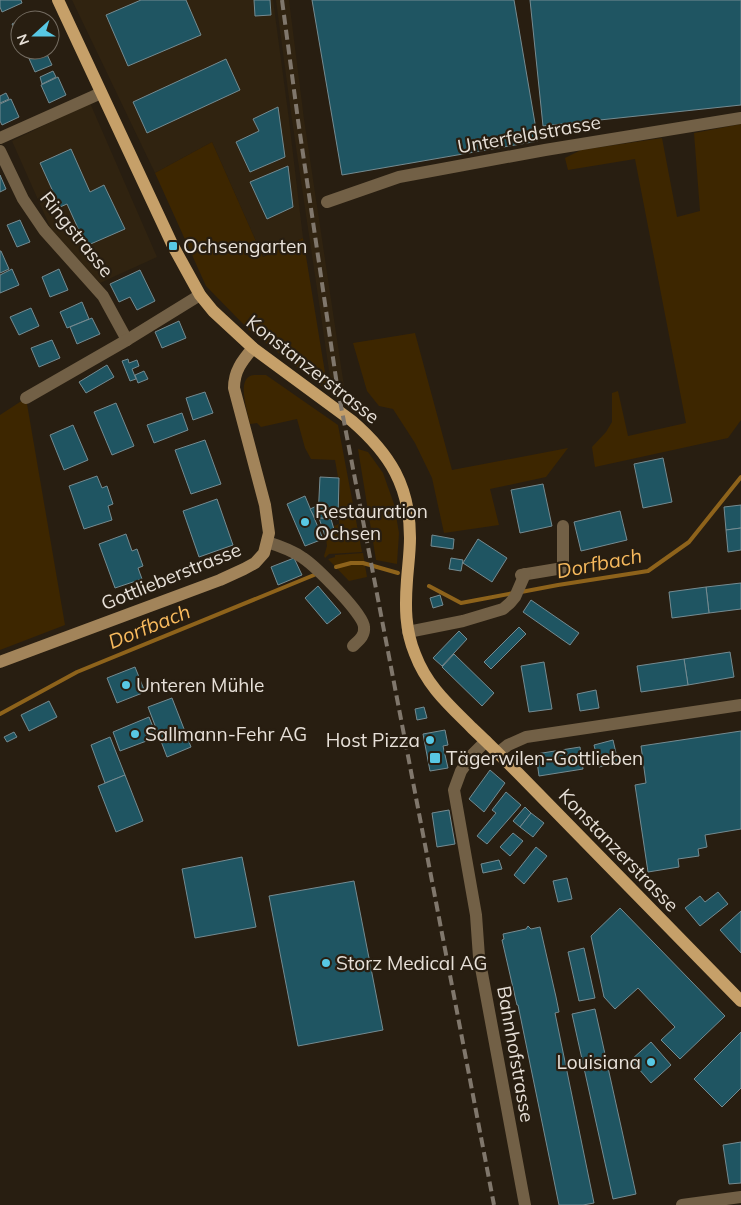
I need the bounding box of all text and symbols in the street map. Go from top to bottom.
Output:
north arrow [10,10,60,60]
text: N [13,31,33,48]
street label: Unterfeldstrasse [455,110,603,158]
street label: Ringstrasse [35,186,119,282]
place label: Ochsengarten [183,234,307,258]
marker: Ochsengarten [167,240,179,252]
street label: Konstanzerstrasse [242,310,384,428]
place label: Restauration Ochsen [315,499,428,545]
marker: Restauration Ochsen [299,516,311,528]
street label: Gottlieberstrasse [97,537,245,615]
water label: Dorfbach [554,542,644,584]
water label: Dorfbach [104,598,194,654]
place label: Unteren Mühle [136,673,264,697]
marker: Unteren Mühle [120,679,132,691]
place label: Sallmann-Fehr AG [145,722,307,746]
marker: Sallmann-Fehr AG [129,728,141,740]
place label: Host Pizza [326,728,420,752]
marker: Host Pizza [424,734,436,746]
place label: Tägerwilen-Gottlieben [446,746,643,770]
marker: Tägerwilen-Gottlieben [428,751,442,765]
street label: Konstanzerstrasse [554,783,684,917]
place label: Storz Medical AG [336,951,487,975]
marker: Storz Medical AG [320,957,332,969]
street label: Bahnhofstrasse [492,984,540,1124]
place label: Louisiana [557,1050,641,1074]
marker: Louisiana [645,1056,657,1068]

